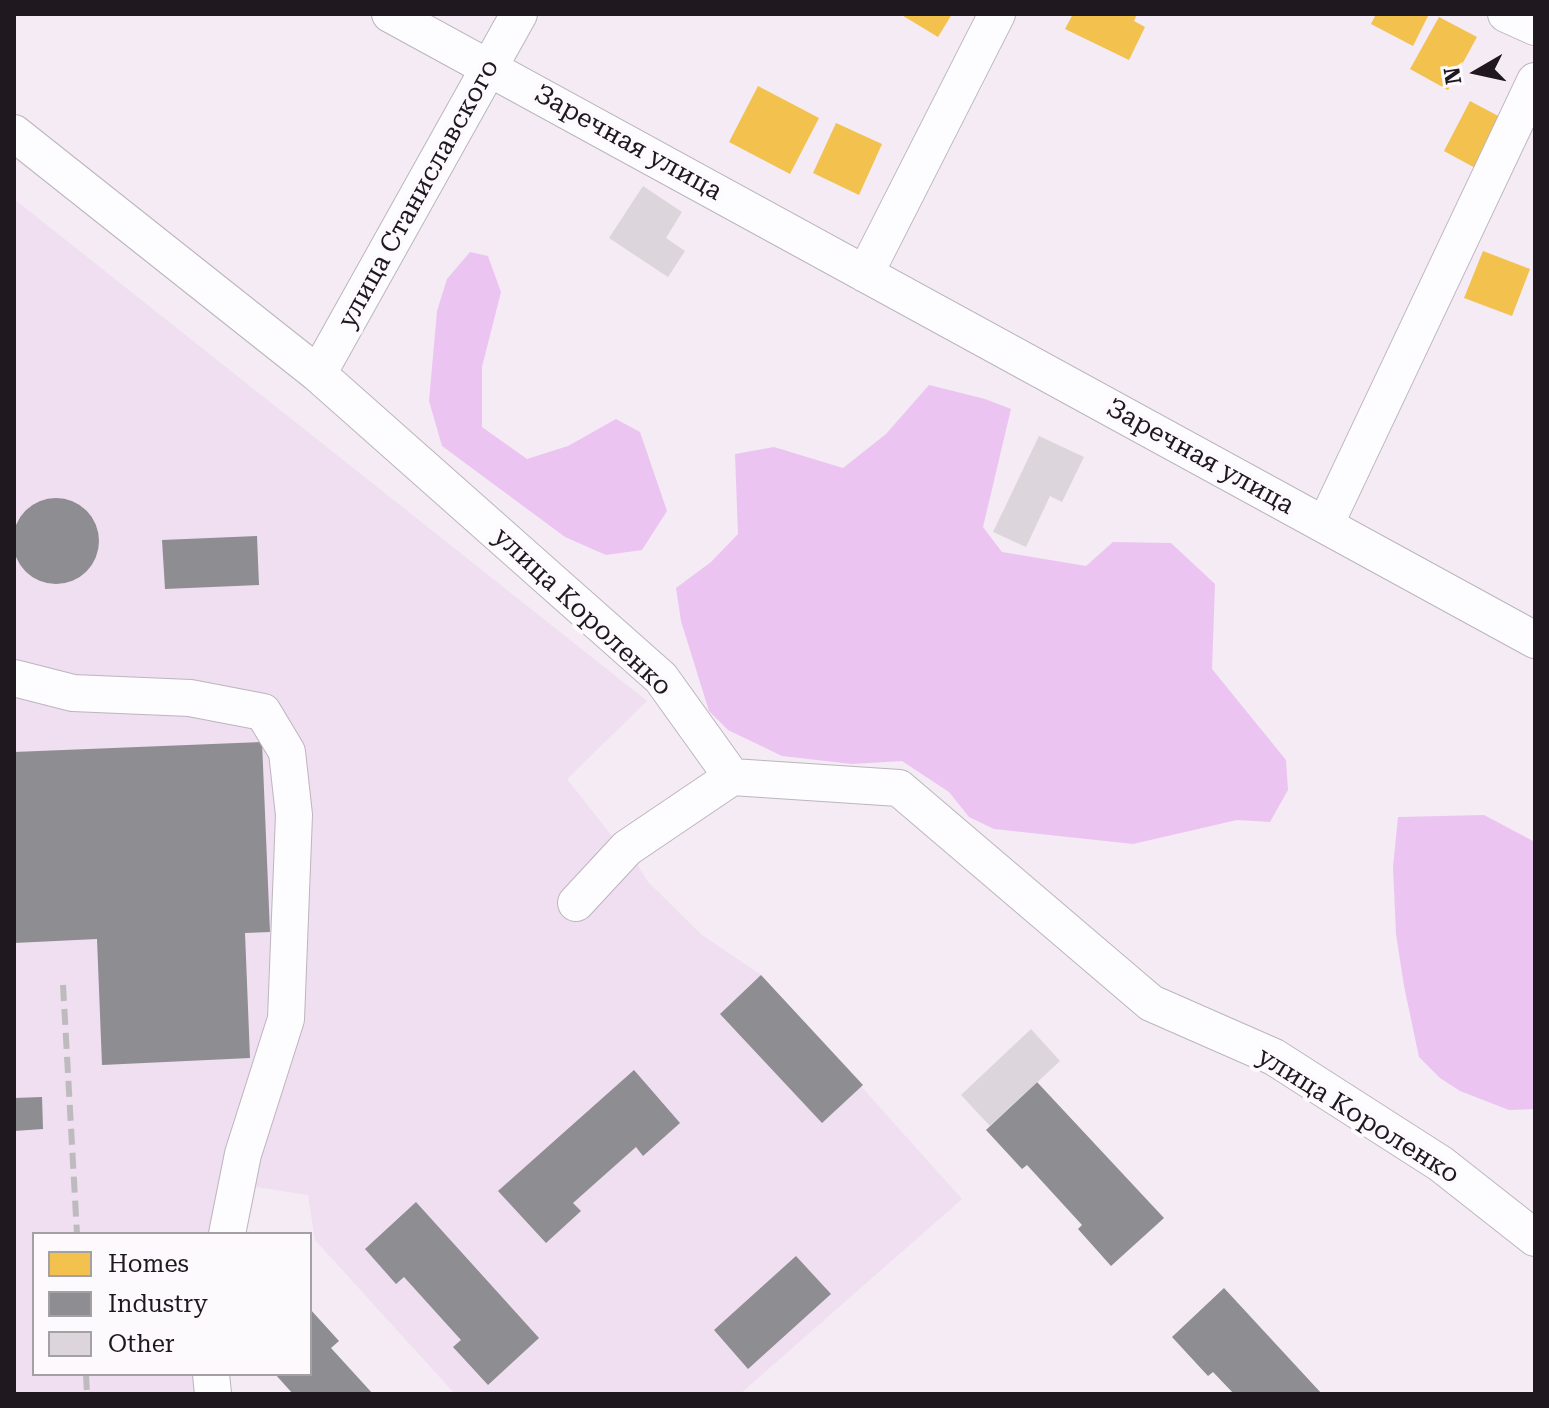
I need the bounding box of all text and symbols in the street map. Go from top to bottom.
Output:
north arrow [1437,32,1517,112]
street label: улица Станиславского [332,54,506,334]
text: N [1439,66,1466,86]
street label: Заречная улица [529,78,727,208]
street label: Заречная улица [1101,392,1299,522]
street label: улица Короленко [486,521,678,703]
street label: улица Короленко [1251,1041,1465,1191]
legend [32,1232,312,1376]
text: Homes [108,1250,189,1278]
text: Industry [108,1290,208,1318]
text: Other [108,1330,175,1358]

